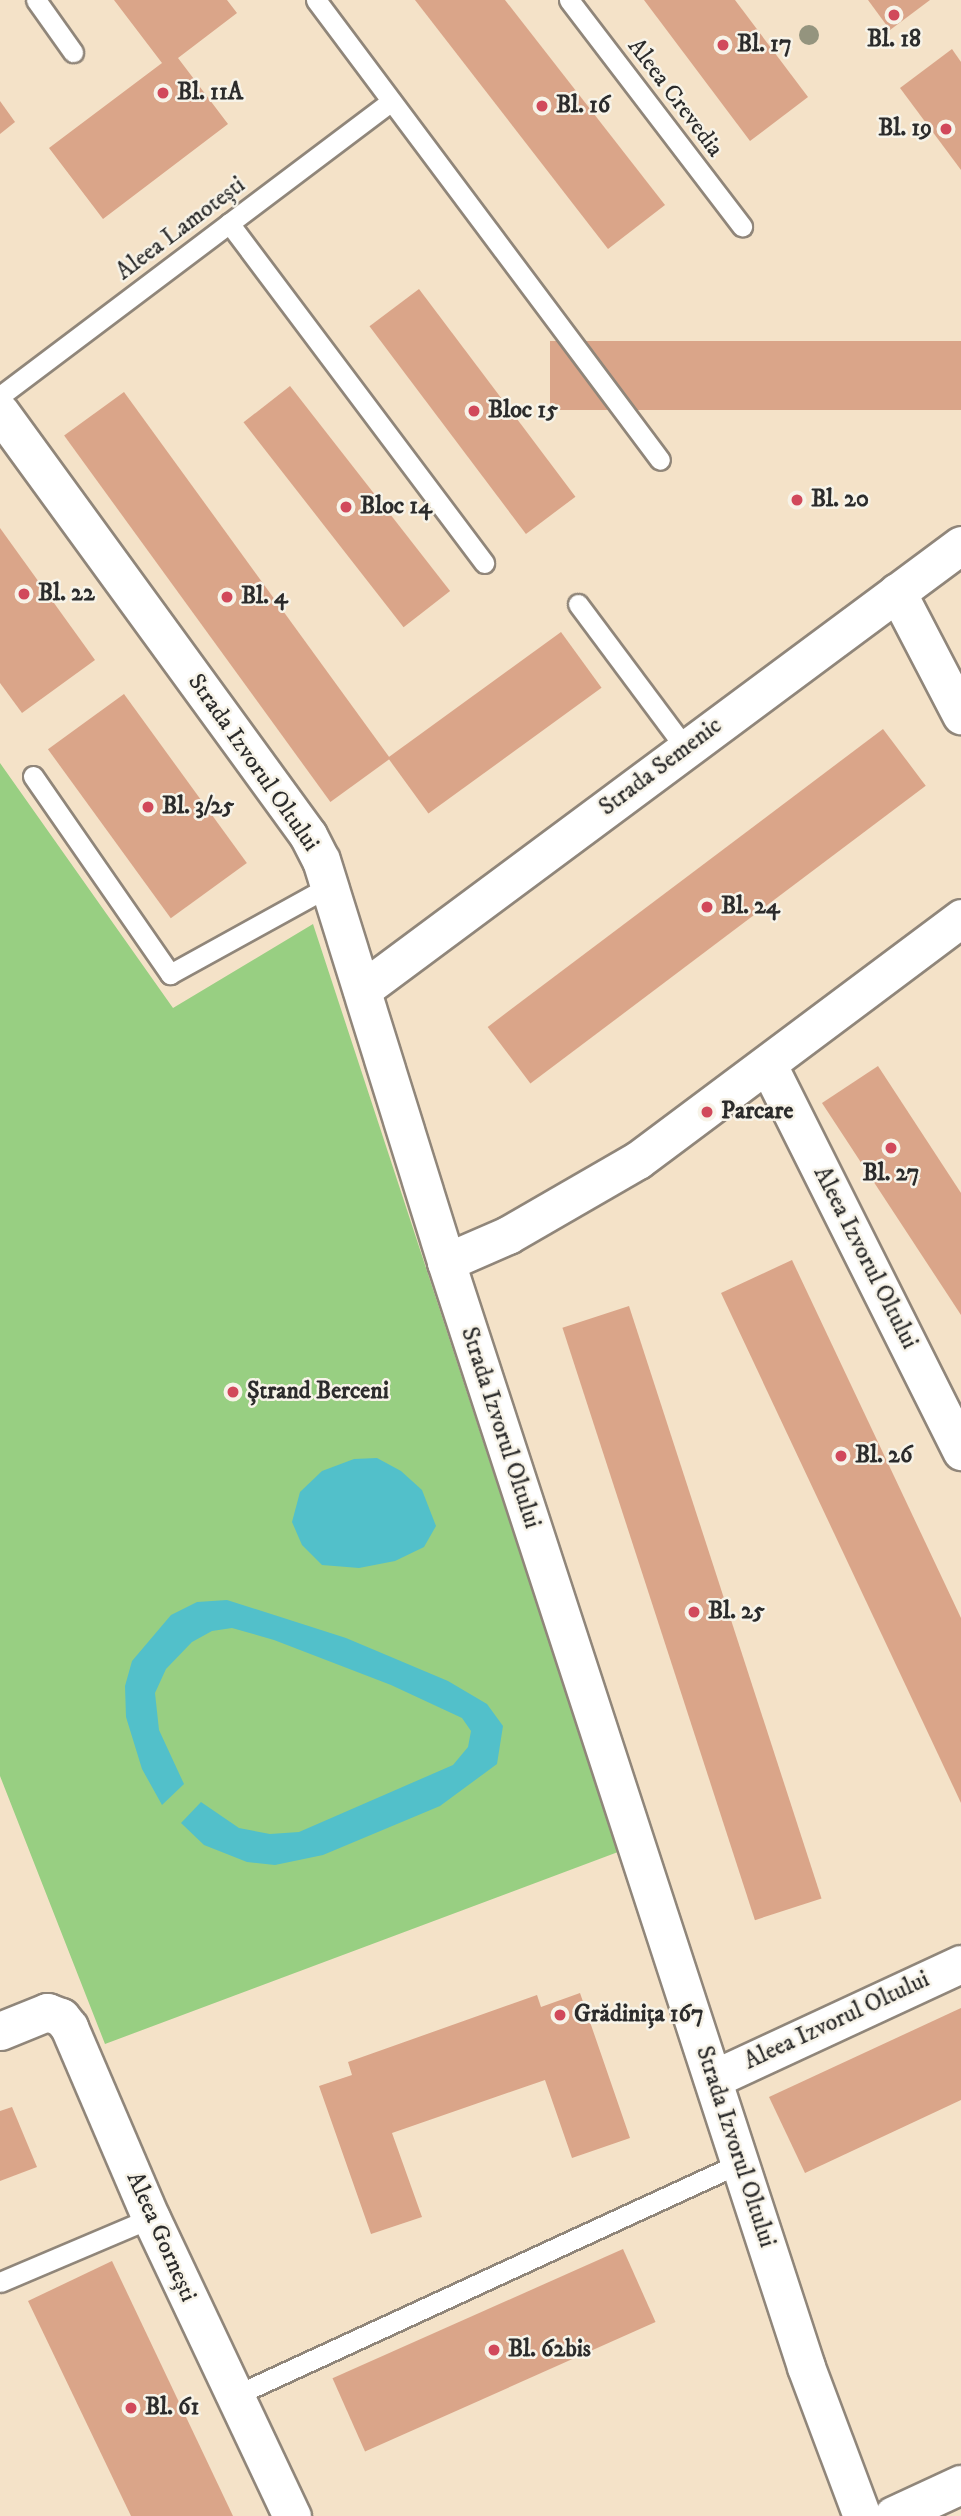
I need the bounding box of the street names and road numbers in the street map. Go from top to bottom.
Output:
street label: Aleea Crevedia [621,33,729,163]
street label: Aleea Lamotești [111,171,251,287]
street label: Strada Izvorul Oltului [181,669,325,857]
street label: Strada Semenic [594,712,728,822]
street label: Aleea Izvorul Oltului [807,1162,923,1354]
street label: Strada Izvorul Oltului [454,1324,546,1532]
street label: Aleea Izvorul Oltului [740,1965,934,2077]
street label: Strada Izvorul Oltului [689,2043,781,2251]
street label: Aleea Gornești [120,2168,202,2306]

